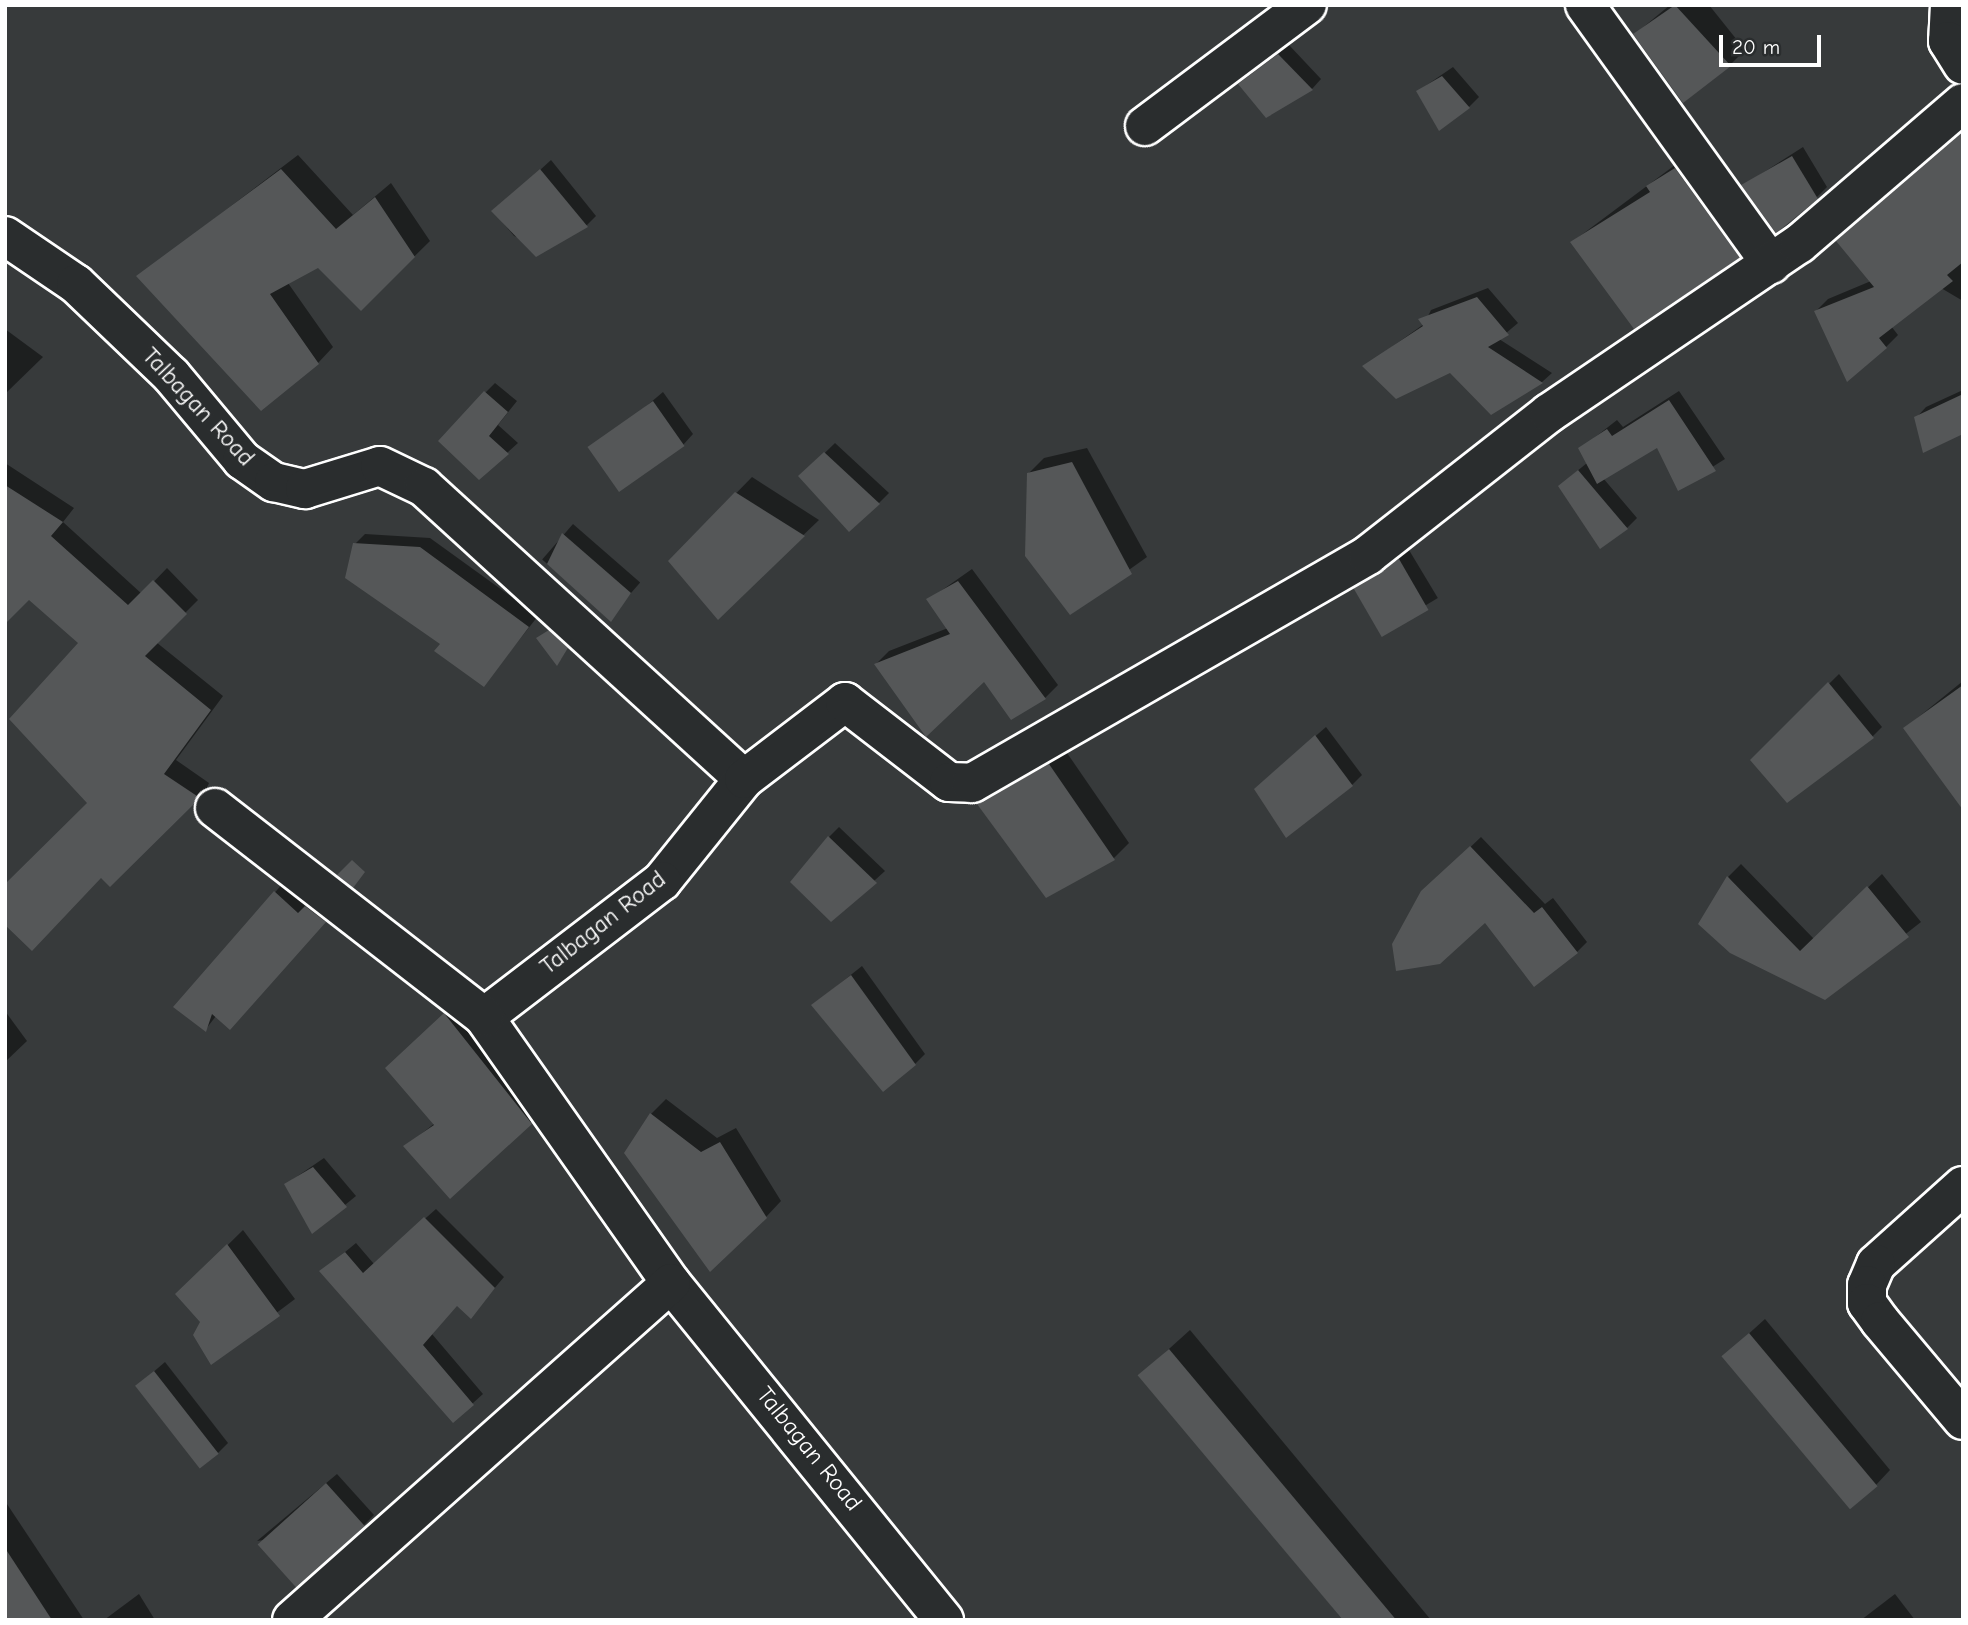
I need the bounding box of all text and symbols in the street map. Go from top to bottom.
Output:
scale bar [1723,21,1825,65]
text: 20 m [1732,35,1780,59]
street label: Talbagan Road [136,342,260,472]
street label: Talbagan Road [534,865,672,981]
street label: Talbagan Road [750,1381,868,1517]

